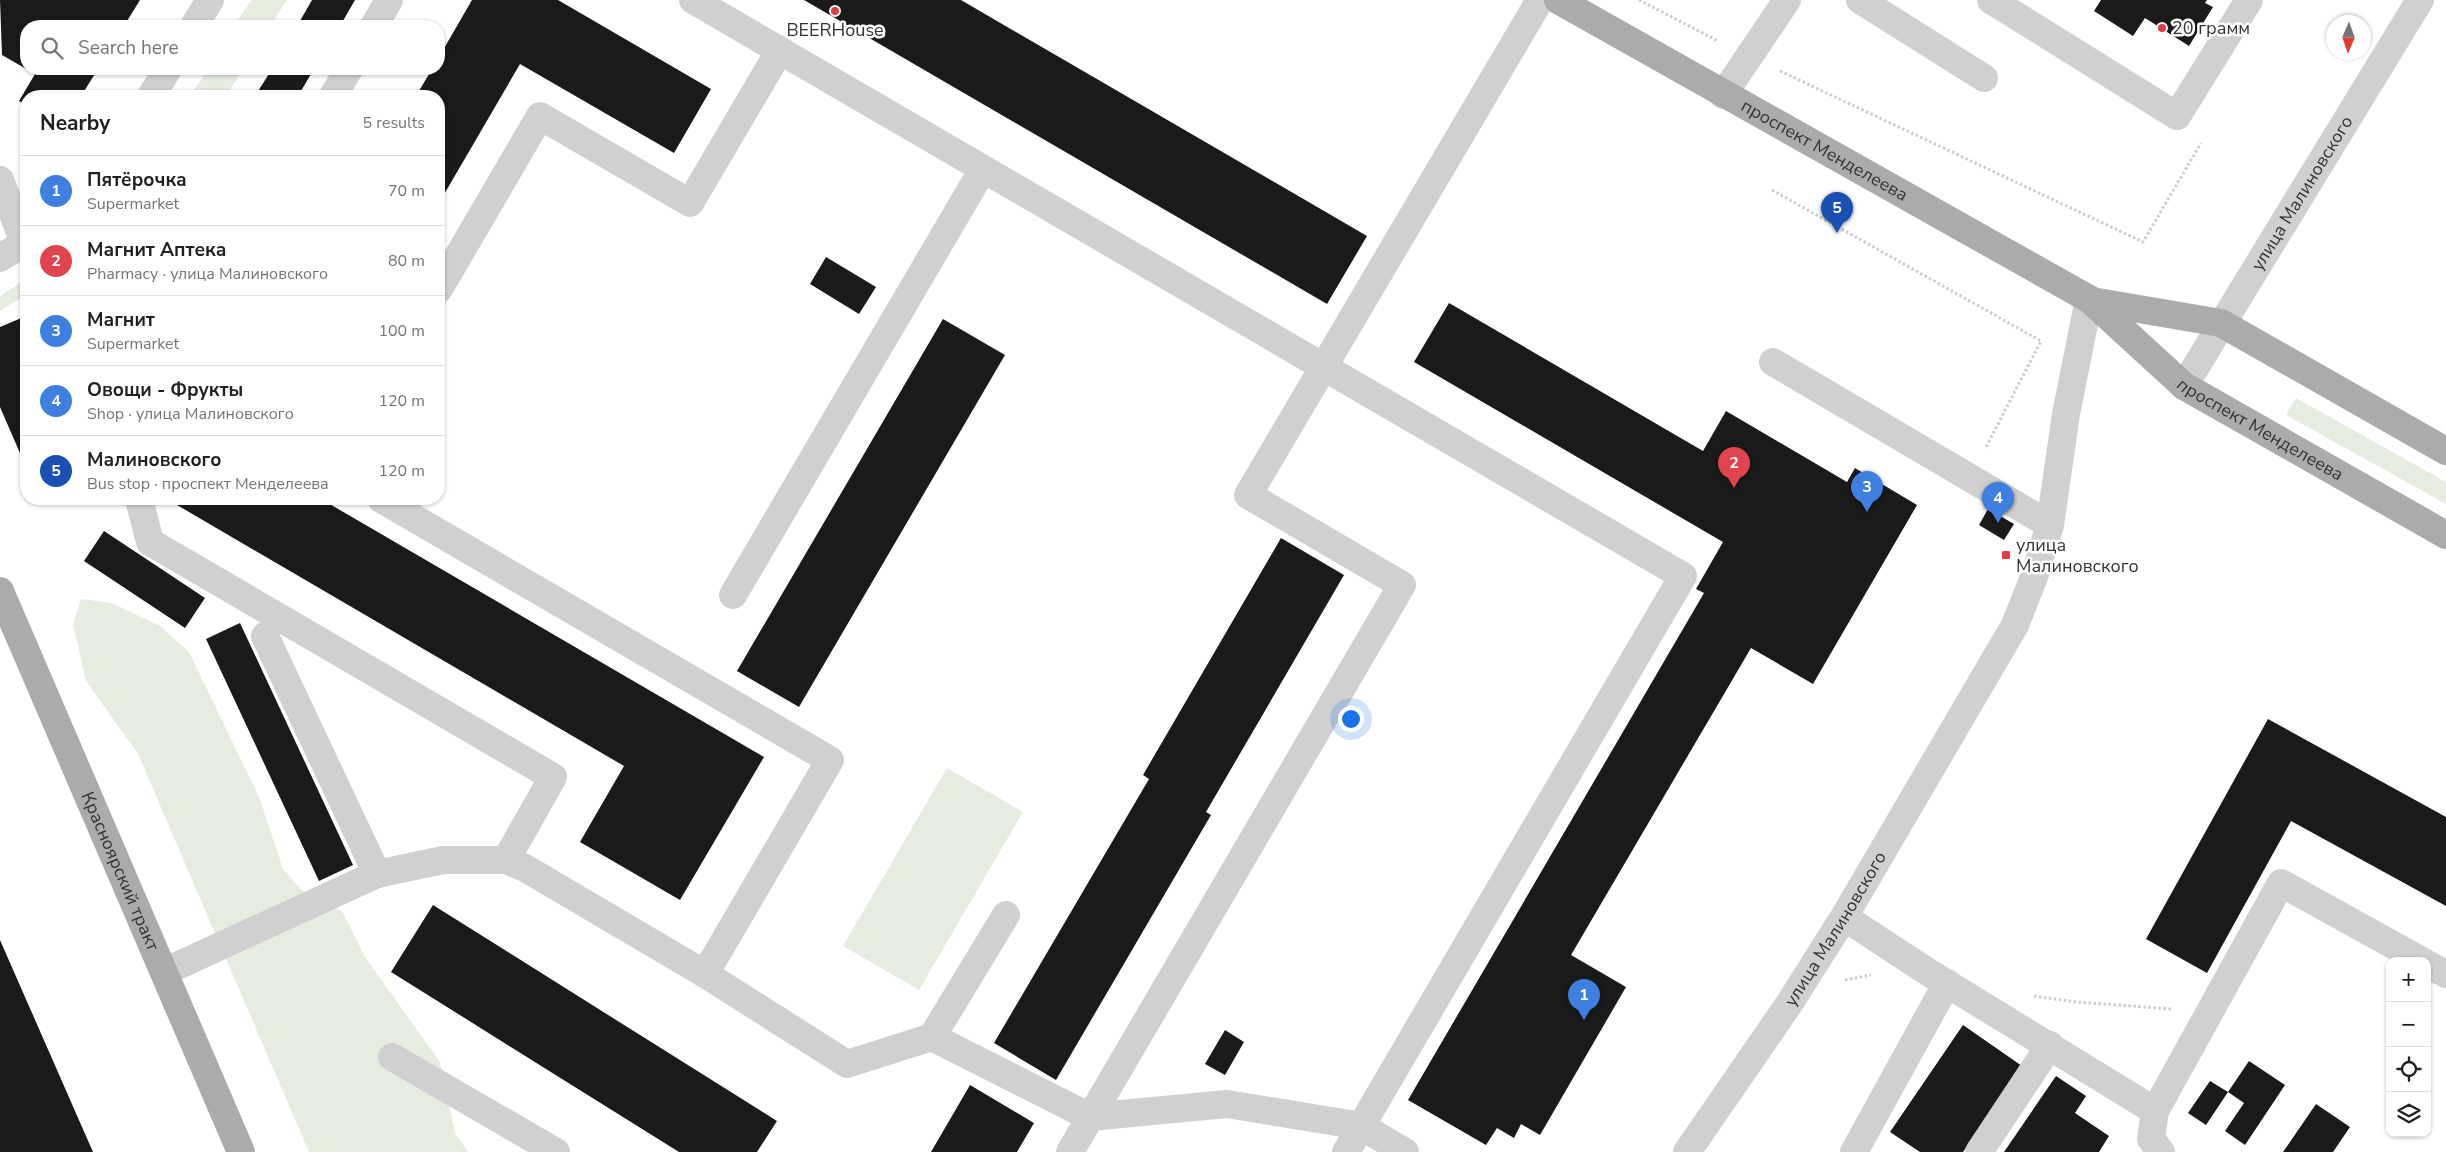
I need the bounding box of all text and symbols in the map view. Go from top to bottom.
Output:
marker: BEERHouse [829,5,841,17]
north arrow [2326,15,2371,60]
place label: 20 грамм [2172,16,2250,40]
place label: BEERHouse [786,18,884,42]
search box [20,20,445,75]
marker: 20 грамм [2156,22,2168,34]
icon: search [38,34,66,62]
text: Search here [78,35,179,61]
street label: проспект Менделеева [1737,94,1912,207]
text: Nearby [40,109,110,137]
street label: улица Малиновского [2245,111,2358,275]
text: 5 results [363,112,425,134]
text: Пятёрочка [87,167,187,193]
text: 1 [51,180,61,202]
text: 70 m [388,180,425,202]
pin: 5 [1821,192,1853,233]
text: Supermarket [87,193,179,215]
text: Магнит Аптека [87,237,226,263]
text: 2 [51,250,61,272]
text: 80 m [388,250,425,272]
text: Pharmacy · улица Малиновского [87,263,328,285]
text: Магнит [87,307,155,333]
text: 3 [51,320,61,342]
text: 100 m [378,320,425,342]
text: Supermarket [87,333,179,355]
street label: проспект Менделеева [2171,373,2348,486]
text: Овощи - Фрукты [87,377,243,403]
text: 4 [51,390,61,412]
text: 120 m [378,390,425,412]
text: Shop · улица Малиновского [87,403,294,425]
text: Малиновского [87,447,221,473]
pin: 2 [1718,447,1750,488]
text: 5 [51,460,61,482]
text: 120 m [378,460,425,482]
pin: 3 [1851,471,1883,512]
text: Bus stop · проспект Менделеева [87,473,329,495]
pin: 4 [1982,482,2014,523]
place label: улица Малиновского [2016,533,2139,578]
marker: улица Малиновского [2000,549,2012,561]
your location [1338,706,1364,732]
street label: Красноярский тракт [76,788,165,955]
street label: улица Малиновского [1779,847,1892,1011]
map controls [2386,957,2431,1137]
button: + [2386,957,2431,1002]
pin: 1 [1568,979,1600,1020]
button: − [2386,1002,2431,1047]
button: locate [2386,1047,2431,1092]
button: layers [2386,1092,2431,1137]

